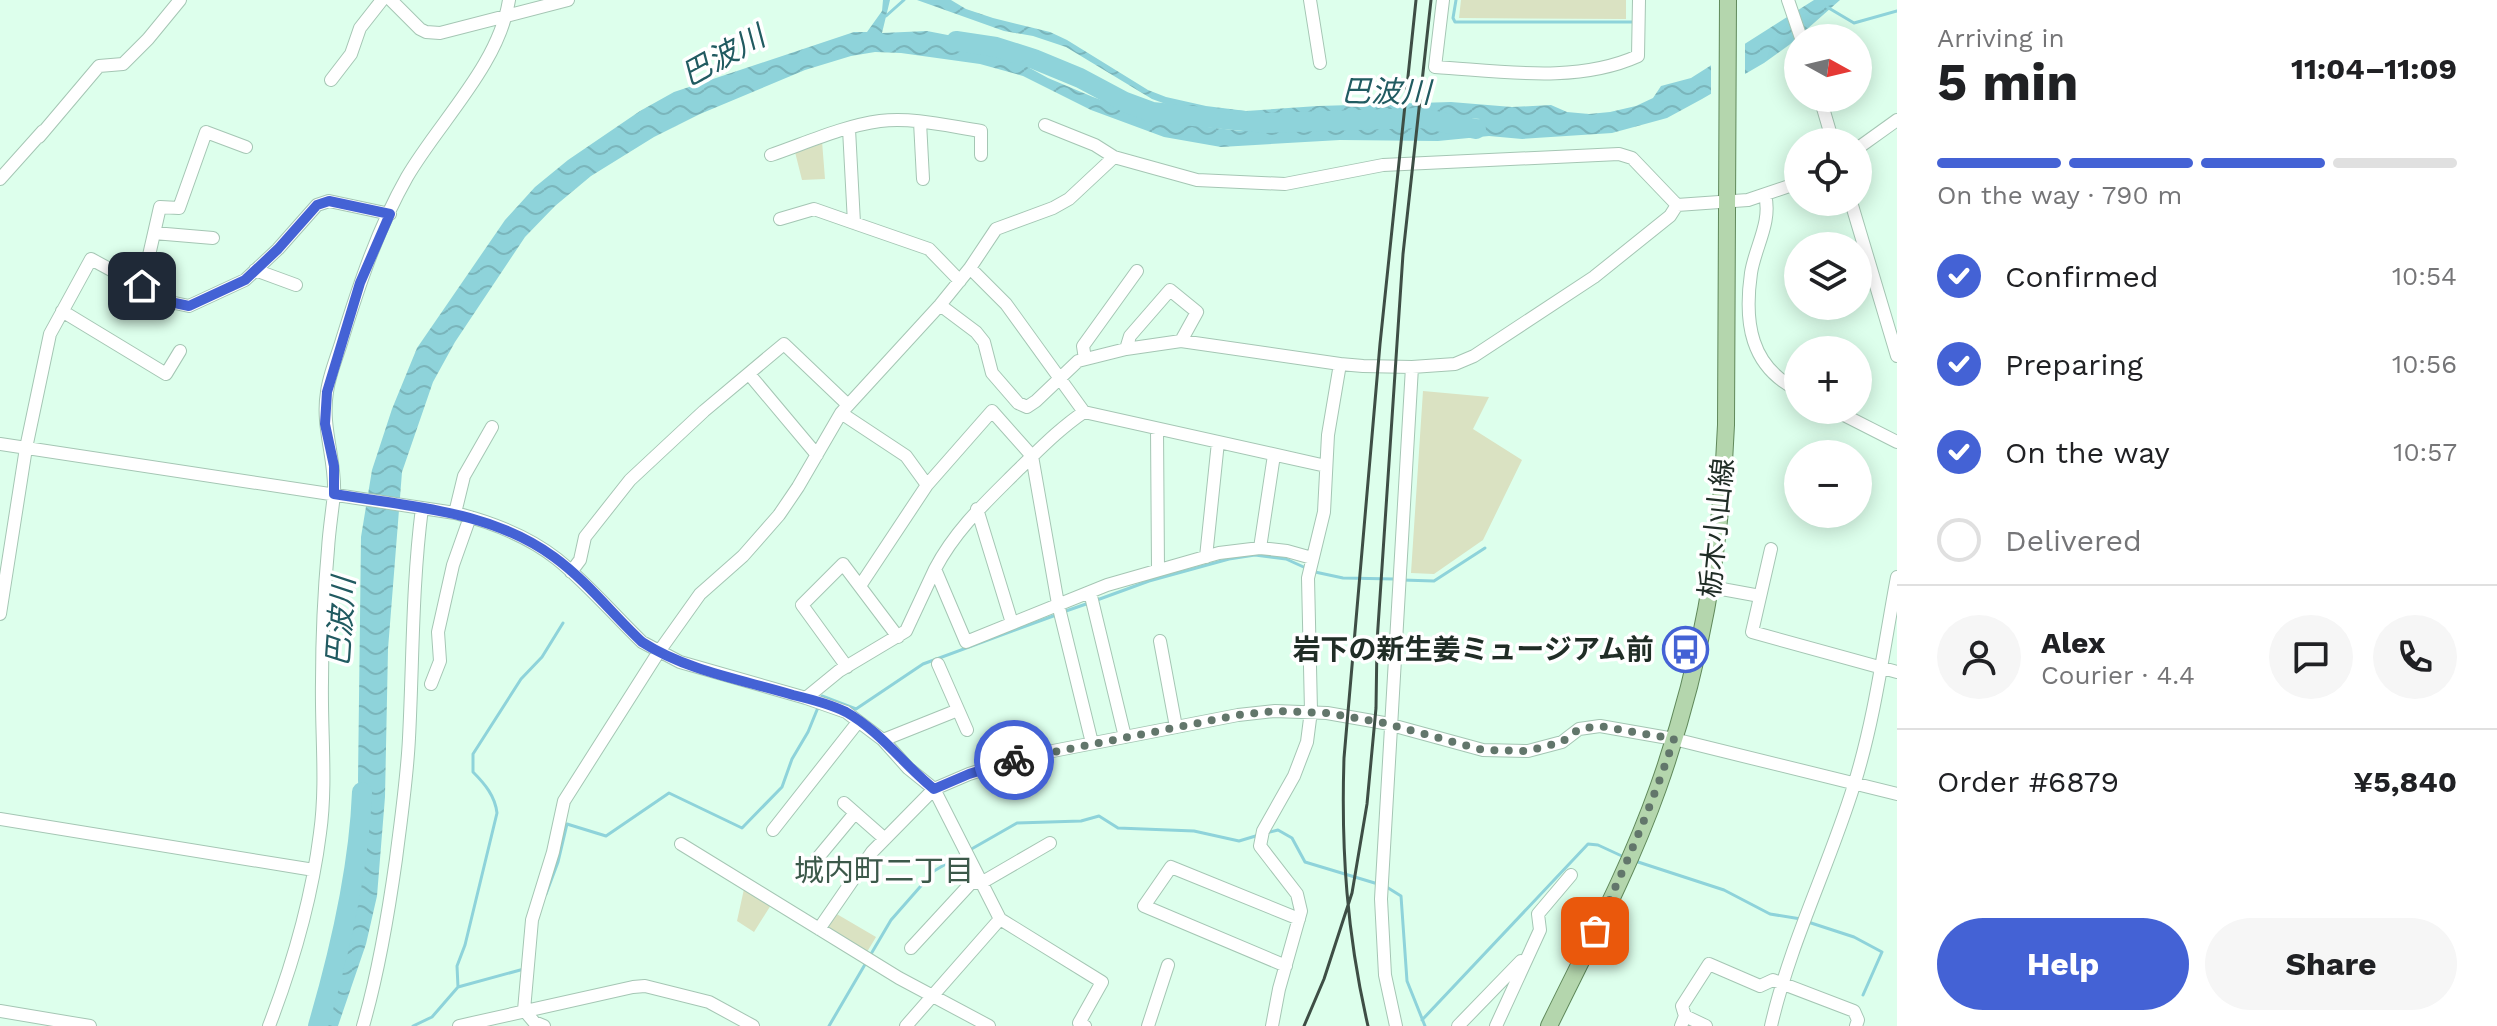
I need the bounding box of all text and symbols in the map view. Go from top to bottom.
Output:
water label: 巴波川 [675,17,773,93]
text: Arriving in [1937,23,2065,53]
north arrow [1784,24,1872,112]
map controls [1784,24,1872,528]
text: 11:04–11:09 [2291,51,2457,86]
text: 5 min [1937,52,2079,113]
water label: 巴波川 [1341,73,1434,110]
button: locate [1784,128,1872,216]
text: On the way · 790 m [1937,180,2182,210]
button: layers [1784,232,1872,320]
pin [108,252,176,320]
icon: check [1937,254,1981,298]
text: Confirmed [2005,259,2159,294]
text: 10:54 [2392,261,2457,291]
icon: home [120,264,164,308]
button: + [1784,336,1872,424]
icon: check [1937,342,1981,386]
text: Preparing [2005,347,2143,382]
text: 10:56 [2392,349,2457,379]
icon: check [1937,430,1981,474]
text: On the way [2005,435,2170,470]
text: 10:57 [2393,437,2457,467]
button: − [1784,440,1872,528]
street label: 栃木小山線 [1693,457,1740,599]
text: Delivered [2005,523,2142,558]
water label: 巴波川 [320,573,361,668]
button: person [1937,615,2021,699]
button: chat [2269,615,2353,699]
button: phone [2373,615,2457,699]
bus stop icon: 岩下の新生姜ミュージアム前 [1661,625,1709,673]
text: Alex [2041,625,2105,660]
place label: 岩下の新生姜ミュージアム前 [1293,633,1654,666]
text: Courier · 4.4 [2041,660,2195,690]
courier [974,720,1054,800]
icon: bike [992,738,1036,782]
text: Order #6879 [1937,764,2119,799]
text: ¥5,840 [2353,764,2457,799]
district label: 城内町二丁目 [794,853,974,888]
pin [1561,897,1629,965]
icon: bag [1573,909,1617,953]
button: Help [1937,918,2189,1010]
button: Share [2205,918,2457,1010]

